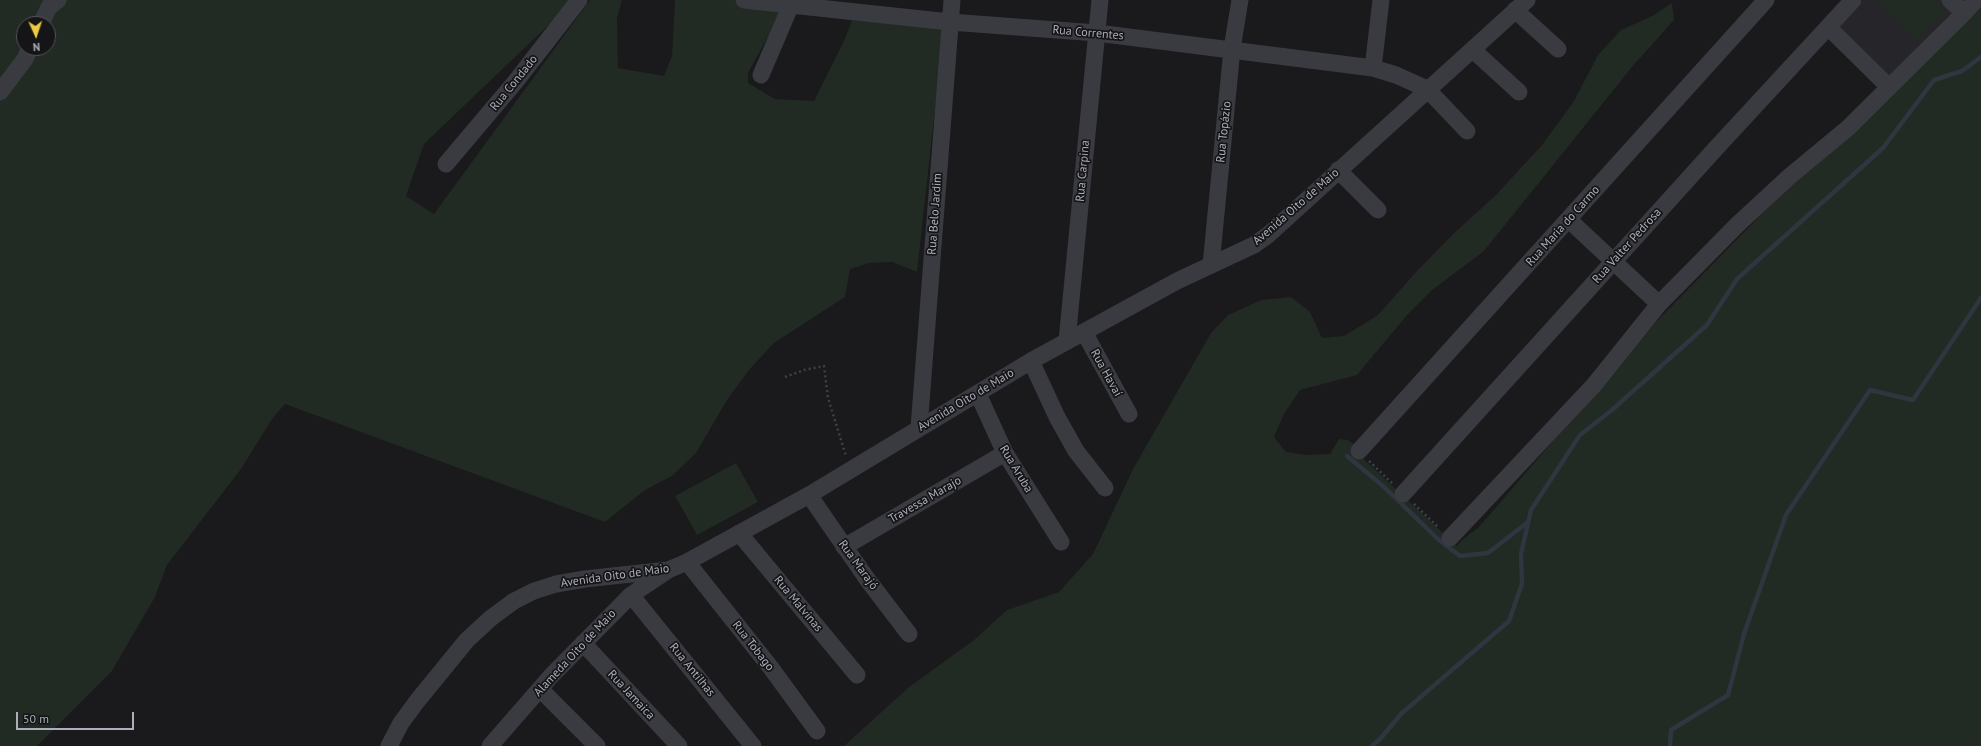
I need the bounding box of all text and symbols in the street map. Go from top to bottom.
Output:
north arrow [16,16,56,56]
street label: Rua Correntes [1052,23,1124,43]
text: N [33,40,41,54]
street label: Rua Condado [487,52,541,114]
street label: Rua Topázio [1214,101,1234,163]
street label: Rua Carpina [1073,140,1093,202]
street label: Avenida Oito de Maio [1250,166,1342,248]
street label: Rua Belo Jardim [925,173,945,255]
street label: Rua Maria do Carmo [1523,183,1603,269]
street label: Rua Valter Pedrosa [1590,206,1664,286]
street label: Rua Havaí [1087,347,1125,399]
street label: Avenida Oito de Maio [915,366,1017,434]
street label: Rua Aruba [996,443,1036,495]
street label: Travessa Marajo [886,473,964,527]
street label: Rua Marajó [835,537,881,593]
street label: Avenida Oito de Maio [560,561,670,591]
street label: Rua Malvinas [771,573,825,635]
street label: Alameda Oito de Maio [531,606,619,700]
street label: Rua Tobago [729,618,777,674]
street label: Rua Antilhas [666,640,718,700]
street label: Rua Jamaica [604,667,658,723]
scale bar [18,704,136,730]
text: 50 m [23,711,49,726]

